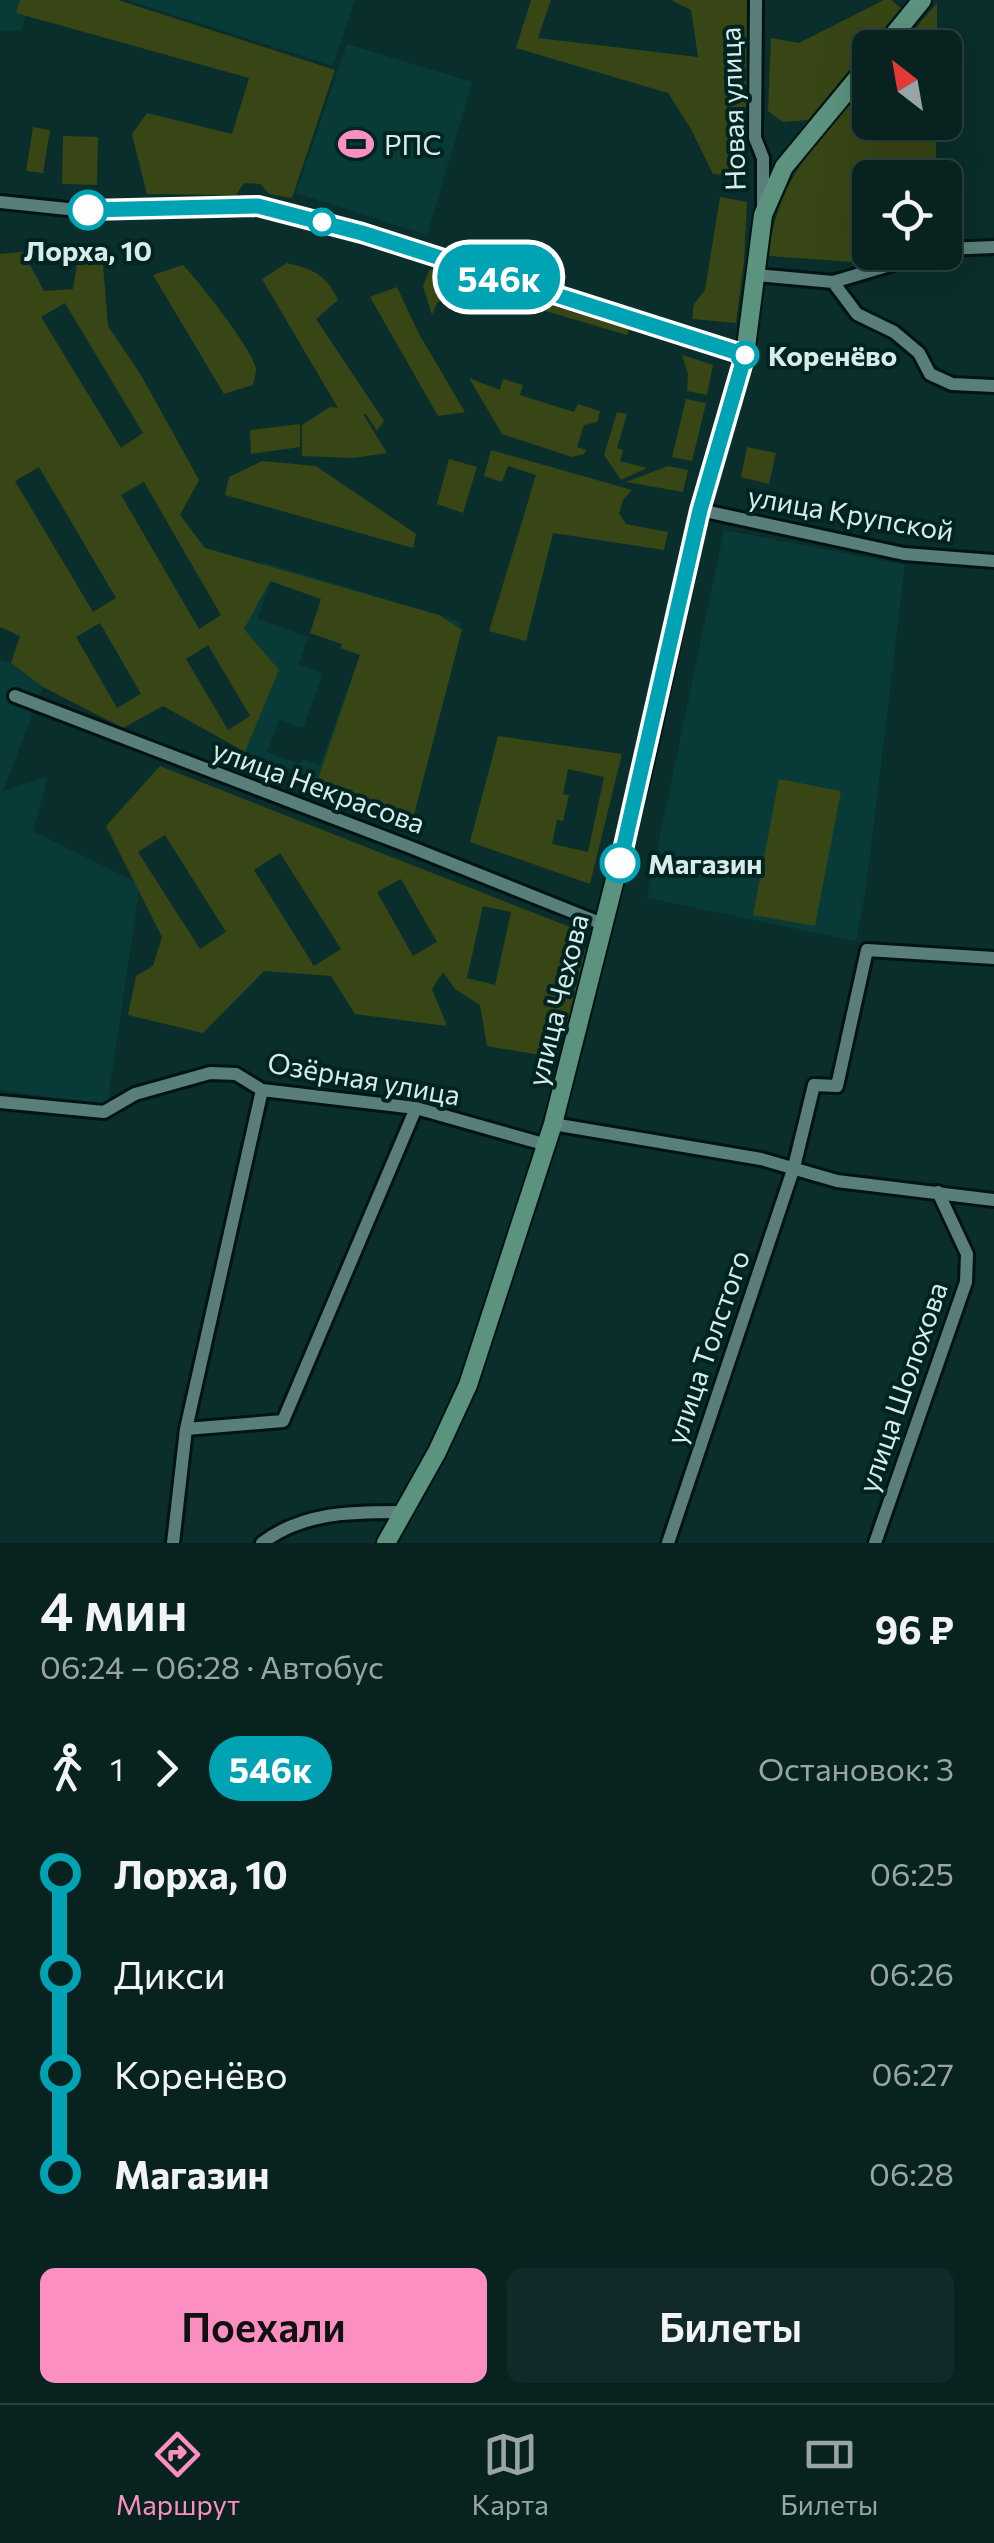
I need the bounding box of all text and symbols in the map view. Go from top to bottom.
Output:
street label: Новая улица [712,27,752,191]
north arrow [852,30,962,140]
map controls [852,30,962,270]
sports icon: РПС [337,125,375,163]
place label: РПС [384,127,442,161]
button: locate [852,160,962,270]
marker: Лорха, 10 [69,191,107,229]
unlabelled marker [309,209,335,235]
place label: Лорха, 10 [24,233,152,267]
line badge: 546к [429,244,569,310]
text: 546к [457,256,541,299]
place label: Коренёво [768,338,897,372]
marker: Коренёво [732,342,758,368]
street label: улица Крупской [746,478,956,548]
street label: улица Некрасова [208,732,430,840]
marker: Магазин [601,844,639,882]
place label: Магазин [648,846,762,880]
street label: улица Чехова [519,911,595,1089]
street label: Озёрная улица [265,1044,463,1112]
street label: улица Толстого [658,1246,756,1448]
street label: улица Шолохова [850,1277,954,1497]
text: 4 мин [40,1575,188,1642]
text: 96 ₽ [875,1605,954,1652]
text: 06:24 – 06:28 · Автобус [40,1646,384,1686]
icon: walk [40,1741,95,1796]
icon: forward [139,1741,194,1796]
text: 546к [229,1747,312,1790]
text: 1 [110,1748,124,1788]
text: Остановок: 3 [758,1748,954,1788]
text: Лорха, 10 [114,1850,288,1897]
text: 06:25 [870,1853,954,1893]
text: Дикси [114,1950,226,1997]
text: 06:26 [869,1953,954,1993]
text: Коренёво [114,2050,288,2097]
text: 06:27 [872,2053,954,2093]
text: Магазин [114,2150,269,2197]
text: 06:28 [869,2153,954,2193]
button: Поехали [40,2268,487,2383]
button: Билеты [507,2268,954,2383]
tab: Маршрут [116,2427,240,2521]
tab: Карта [472,2427,549,2521]
tab: Билеты [780,2427,878,2521]

